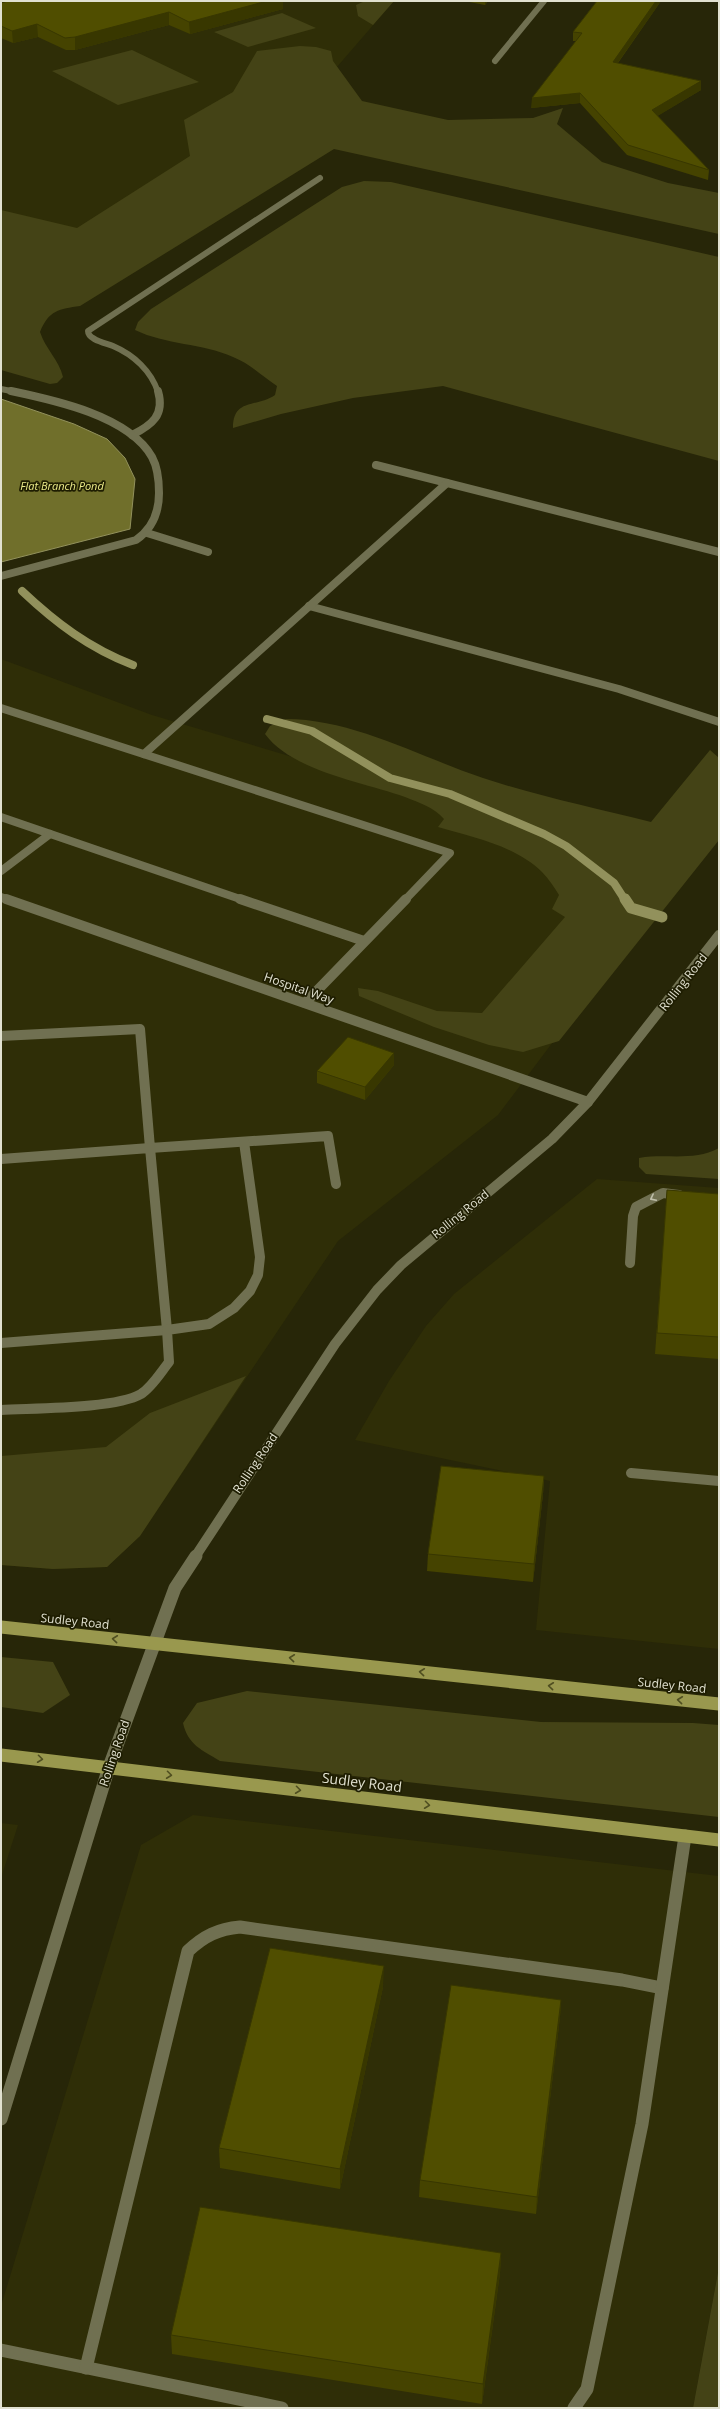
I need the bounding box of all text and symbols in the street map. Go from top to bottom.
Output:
water label: Flat Branch Pond [20,478,104,493]
street label: Rolling Road [655,949,711,1015]
street label: Hospital Way [262,968,337,1008]
street label: Rolling Road [428,1186,492,1242]
one-way arrow [650,1194,658,1201]
street label: Rolling Road [229,1430,281,1496]
street label: Sudley Road [40,1609,110,1633]
one-way arrow [112,1635,118,1644]
one-way arrow [289,1654,296,1663]
one-way arrow [419,1668,425,1677]
street label: Sudley Road [637,1673,707,1697]
one-way arrow [548,1682,554,1691]
one-way arrow [677,1696,683,1705]
street label: Rolling Road [95,1717,133,1789]
one-way arrow [37,1755,43,1764]
street label: Sudley Road [321,1768,403,1796]
one-way arrow [166,1770,172,1779]
one-way arrow [295,1785,301,1794]
one-way arrow [424,1800,430,1809]

